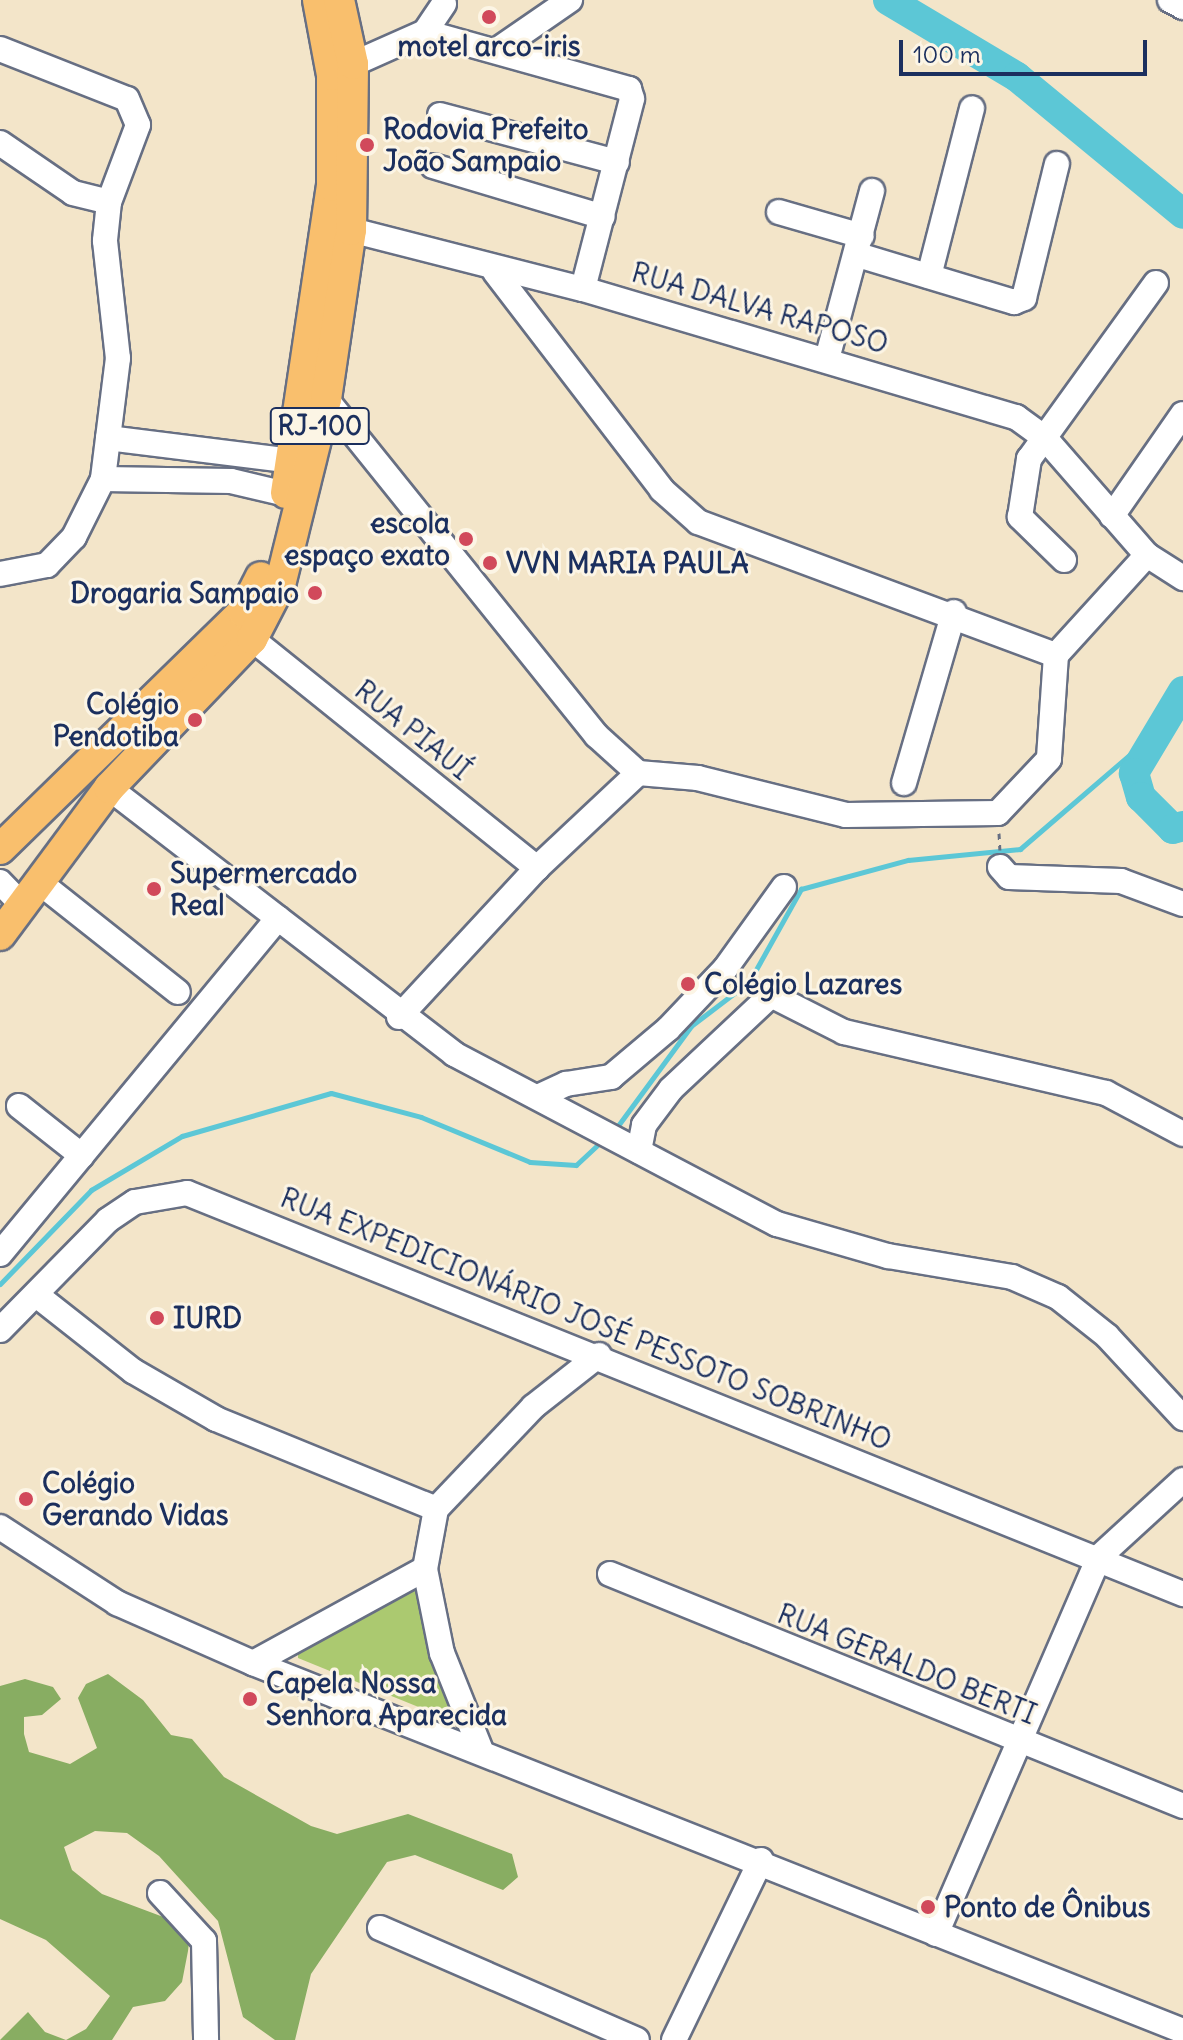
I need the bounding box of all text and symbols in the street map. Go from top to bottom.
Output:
marker: motel arco-iris [480,8,498,26]
scale bar [903,24,1151,74]
place label: motel arco-iris [398,29,580,63]
text: 100 m [913,39,981,69]
place label: Rodovia Prefeito João Sampaio [383,112,589,178]
marker: Rodovia Prefeito João Sampaio [358,136,376,154]
street label: RUA DALVA RAPOSO [628,255,892,361]
road number: RJ-100 [268,404,372,448]
place label: escola espaço exato [284,506,450,572]
marker: escola espaço exato [457,530,475,548]
place label: VVN MARIA PAULA [506,546,749,580]
marker: VVN MARIA PAULA [481,554,499,572]
place label: Drogaria Sampaio [70,576,299,610]
marker: Drogaria Sampaio [306,584,324,602]
street label: RUA PIAUÍ [348,673,478,787]
place label: Colégio Pendotiba [53,687,179,753]
marker: Colégio Pendotiba [186,711,204,729]
place label: Supermercado Real [170,856,357,922]
marker: Supermercado Real [145,880,163,898]
place label: Colégio Lazares [704,967,902,1001]
marker: Colégio Lazares [679,975,697,993]
street label: RUA EXPEDICIONÁRIO JOSÉ PESSOTO SOBRINHO [276,1181,896,1457]
place label: IURD [173,1301,242,1335]
marker: IURD [148,1309,166,1327]
place label: Colégio Gerando Vidas [42,1466,228,1532]
marker: Colégio Gerando Vidas [17,1490,35,1508]
street label: RUA GERALDO BERTI [773,1597,1041,1731]
place label: Capela Nossa Senhora Aparecida [266,1666,507,1732]
marker: Capela Nossa Senhora Aparecida [241,1690,259,1708]
place label: Ponto de Ônibus [944,1890,1151,1924]
marker: Ponto de Ônibus [919,1898,937,1916]

